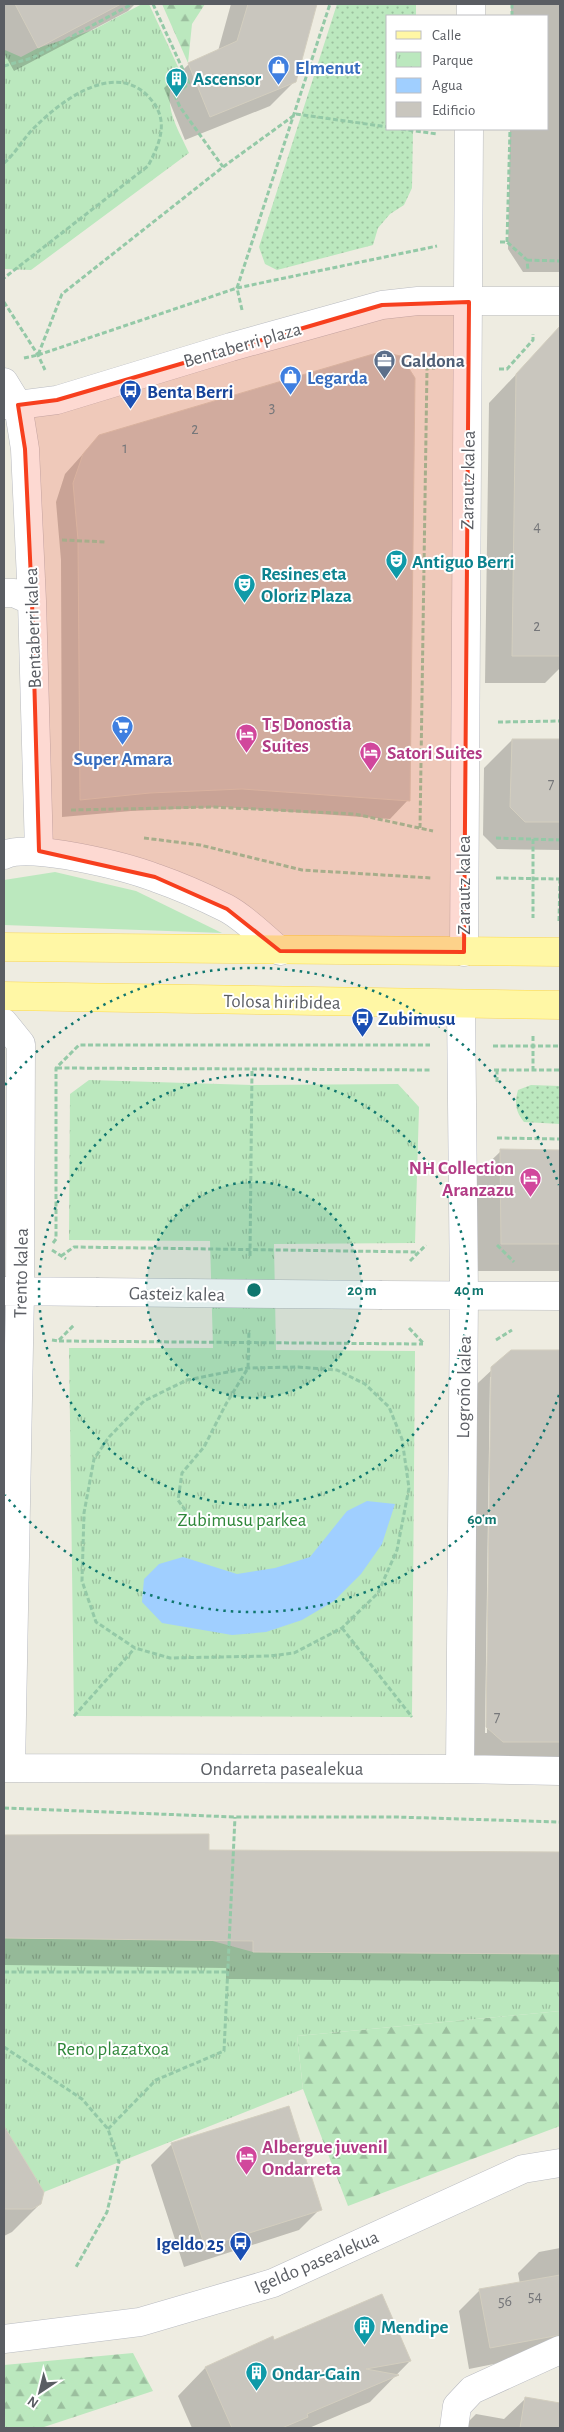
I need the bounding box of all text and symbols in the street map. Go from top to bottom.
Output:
legend [386,15,549,130]
text: Calle [432,28,461,43]
text: Parque [432,53,473,68]
shop icon: Elmenut [267,55,291,86]
place label: Elmenut [295,59,361,78]
building icon: Ascensor [165,66,189,97]
place label: Ascensor [193,70,262,89]
text: Agua [432,78,463,93]
text: Edificio [432,103,475,118]
street label: Bentaberri plaza [181,319,304,371]
office icon: Galdona [373,348,397,379]
place label: Galdona [401,352,465,371]
shop icon: Legarda [279,365,303,396]
place label: Legarda [307,369,368,388]
bus stop icon: Benta Berri [119,379,143,410]
place label: Benta Berri [147,383,233,402]
house number: 3 [269,399,275,415]
house number: 2 [191,421,199,437]
street label: Zarautz kalea [458,430,479,530]
house number: 1 [122,440,128,456]
house number: 4 [533,518,541,534]
theatre icon: Antiguo Berri [384,549,408,580]
place label: Antiguo Berri [412,553,514,572]
place label: Resines eta Oloriz Plaza [261,565,352,606]
street label: Bentaberri kalea [22,567,45,689]
theatre icon: Resines eta Oloriz Plaza [233,572,257,603]
house number: 2 [533,618,541,634]
supermarket icon: Super Amara [111,715,135,746]
place label: T5 Donostia Suites [262,715,352,756]
hotel icon: T5 Donostia Suites [234,722,258,753]
hotel icon: Satori Suites [359,740,383,771]
place label: Satori Suites [387,744,482,763]
place label: Super Amara [74,750,172,769]
house number: 7 [548,776,555,792]
street label: Zarautz kalea [455,835,474,935]
street label: Tolosa hiribidea [223,992,341,1013]
bus stop icon: Zubimusu [350,1006,374,1037]
place label: Zubimusu [378,1010,456,1029]
place label: NH Collection Aranzazu [409,1159,514,1200]
hotel icon: NH Collection Aranzazu [518,1166,542,1197]
street label: Trento kalea [11,1227,32,1318]
centre of rings [245,1281,263,1299]
text: 20 m [347,1283,377,1298]
text: 40 m [454,1283,484,1298]
street label: Gasteiz kalea [129,1284,226,1305]
street label: Logroño kalea [454,1335,475,1439]
park label: Zubimusu parkea [178,1511,307,1530]
text: 60 m [467,1512,497,1527]
house number: 7 [494,1709,501,1725]
street label: Ondarreta pasealekua [201,1760,364,1779]
park label: Reno plazatxoa [57,2040,170,2059]
place label: Albergue juvenil Ondarreta [262,2138,388,2179]
hotel icon: Albergue juvenil Ondarreta [234,2145,258,2176]
street label: Igeldo pasealekua [252,2228,382,2297]
bus stop icon: Igeldo 25 [228,2231,252,2262]
place label: Igeldo 25 [156,2235,224,2254]
house number: 54 [528,2288,542,2304]
house number: 56 [498,2293,512,2309]
building icon: Mendipe [353,2314,377,2345]
place label: Mendipe [381,2318,449,2337]
building icon: Ondar-Gain [244,2361,268,2392]
place label: Ondar-Gain [272,2365,360,2384]
north arrow [15,2367,65,2417]
text: N [25,2393,41,2410]

